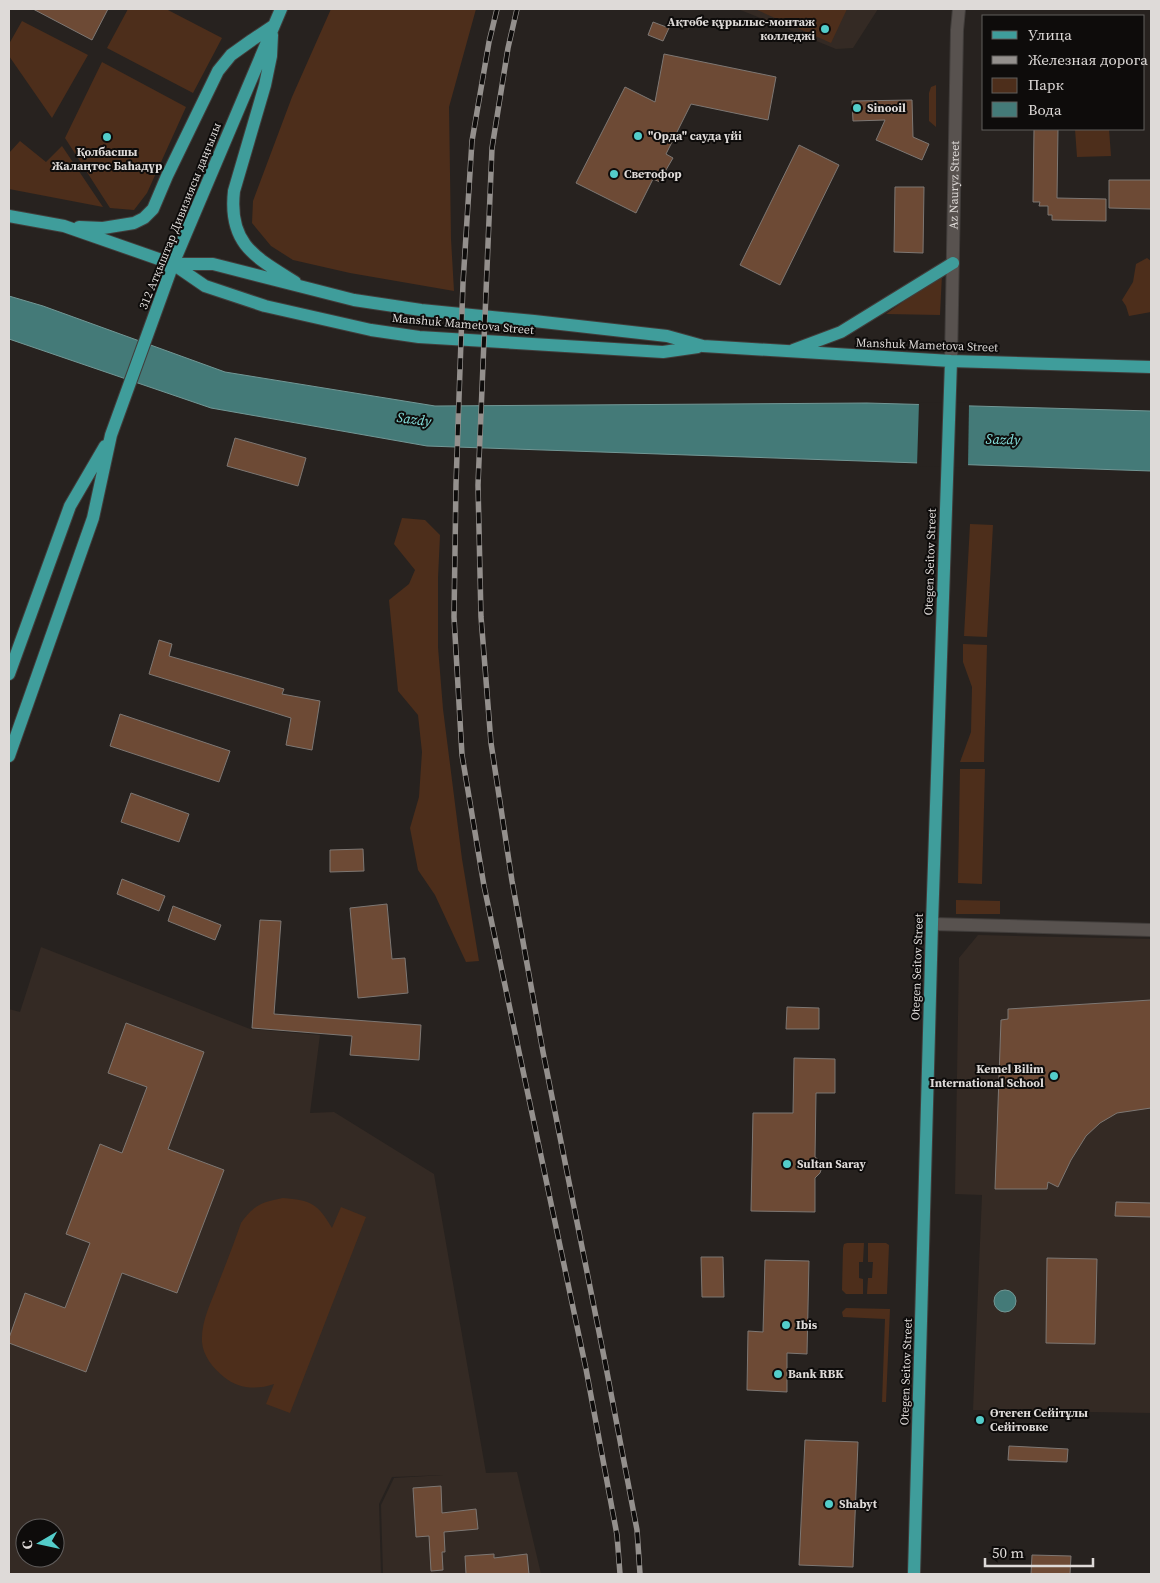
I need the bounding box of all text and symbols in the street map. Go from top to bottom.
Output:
place label: Ақтөбе құрылыс-монтаж колледжі [667,14,815,44]
legend [982,15,1145,130]
marker: Ақтөбе құрылыс-монтаж колледжі [819,23,831,35]
text: Улица [1028,24,1072,45]
text: Железная дорога [1028,49,1148,70]
text: Парк [1028,74,1064,95]
text: Вода [1028,99,1062,120]
place label: Sinooil [867,100,906,116]
marker: Sinooil [851,102,863,114]
street label: 312 Атқыштар Дивизиясы даңғылы [135,120,225,312]
place label: "Орда" сауда үйі [648,128,742,144]
marker: "Орда" сауда үйі [632,130,644,142]
marker: Қолбасшы Жалаңтөс Баһадүр [101,131,113,143]
street label: Az Nauryz Street [945,140,963,230]
place label: Қолбасшы Жалаңтөс Баһадүр [52,144,162,174]
place label: Светофор [624,166,682,182]
marker: Светофор [608,168,620,180]
street label: Manshuk Mametova Street [391,310,535,338]
street label: Manshuk Mametova Street [856,335,999,355]
water label: Sazdy [396,407,433,431]
water label: Sazdy [985,428,1021,450]
street label: Otegen Seitov Street [920,508,940,616]
street label: Otegen Seitov Street [907,913,927,1021]
place label: Kemel Bilim International School [930,1061,1044,1091]
marker: Kemel Bilim International School [1048,1070,1060,1082]
place label: Sultan Saray [797,1156,866,1172]
marker: Sultan Saray [781,1158,793,1170]
place label: Ibis [796,1317,818,1333]
street label: Otegen Seitov Street [896,1318,916,1426]
marker: Ibis [780,1319,792,1331]
place label: Bank RBK [788,1366,844,1382]
marker: Bank RBK [772,1368,784,1380]
place label: Өтеген Сейітұлы Сейітовке [990,1405,1088,1435]
marker: Өтеген Сейітұлы Сейітовке [974,1414,986,1426]
place label: Shabyt [839,1496,878,1512]
marker: Shabyt [823,1498,835,1510]
north arrow [15,1518,65,1568]
scale bar [985,1536,1092,1568]
text: С [17,1539,38,1551]
text: 50 m [992,1542,1024,1563]

